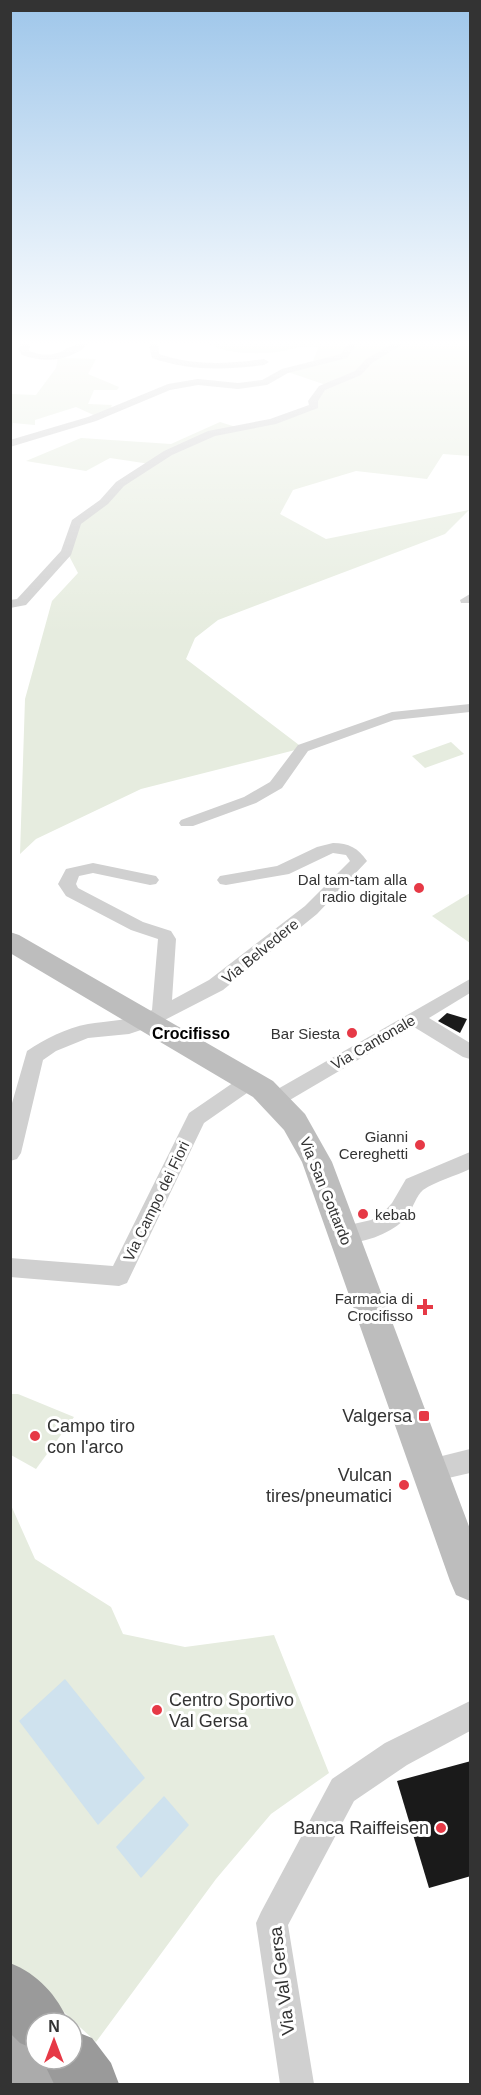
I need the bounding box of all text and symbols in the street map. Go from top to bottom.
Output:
place label: Dal tam-tam alla radio digitale [298,871,408,905]
marker: Dal tam-tam alla radio digitale [412,881,426,895]
street label: Via Belvedere [218,915,302,987]
street label: Via Cantonale [328,1011,418,1073]
district label: Crocifisso [152,1025,230,1042]
place label: Bar Siesta [271,1025,341,1042]
marker: Bar Siesta [345,1026,359,1040]
place label: Gianni Cereghetti [339,1128,408,1162]
street label: Via San Gottardo [297,1135,355,1247]
street label: Via Campo dei Fiori [120,1138,192,1264]
marker: Gianni Cereghetti [413,1138,427,1152]
place label: kebab [375,1206,416,1223]
marker: kebab [356,1207,370,1221]
place label: Farmacia di Crocifisso [335,1290,413,1324]
marker: Farmacia di Crocifisso [418,1300,432,1314]
place label: Valgersa [342,1406,413,1426]
marker: Valgersa [417,1409,431,1423]
place label: Campo tiro con l'arco [47,1416,135,1457]
marker: Campo tiro con l'arco [28,1429,42,1443]
place label: Vulcan tires/pneumatici [266,1465,392,1506]
marker: Vulcan tires/pneumatici [397,1478,411,1492]
place label: Centro Sportivo Val Gersa [169,1690,294,1731]
marker: Centro Sportivo Val Gersa [150,1703,164,1717]
place label: Banca Raiffeisen [293,1818,429,1838]
marker: Banca Raiffeisen [434,1821,448,1835]
street label: Via Val Gersa [265,1925,299,2037]
north arrow [24,2011,84,2071]
text: N [48,2018,60,2035]

